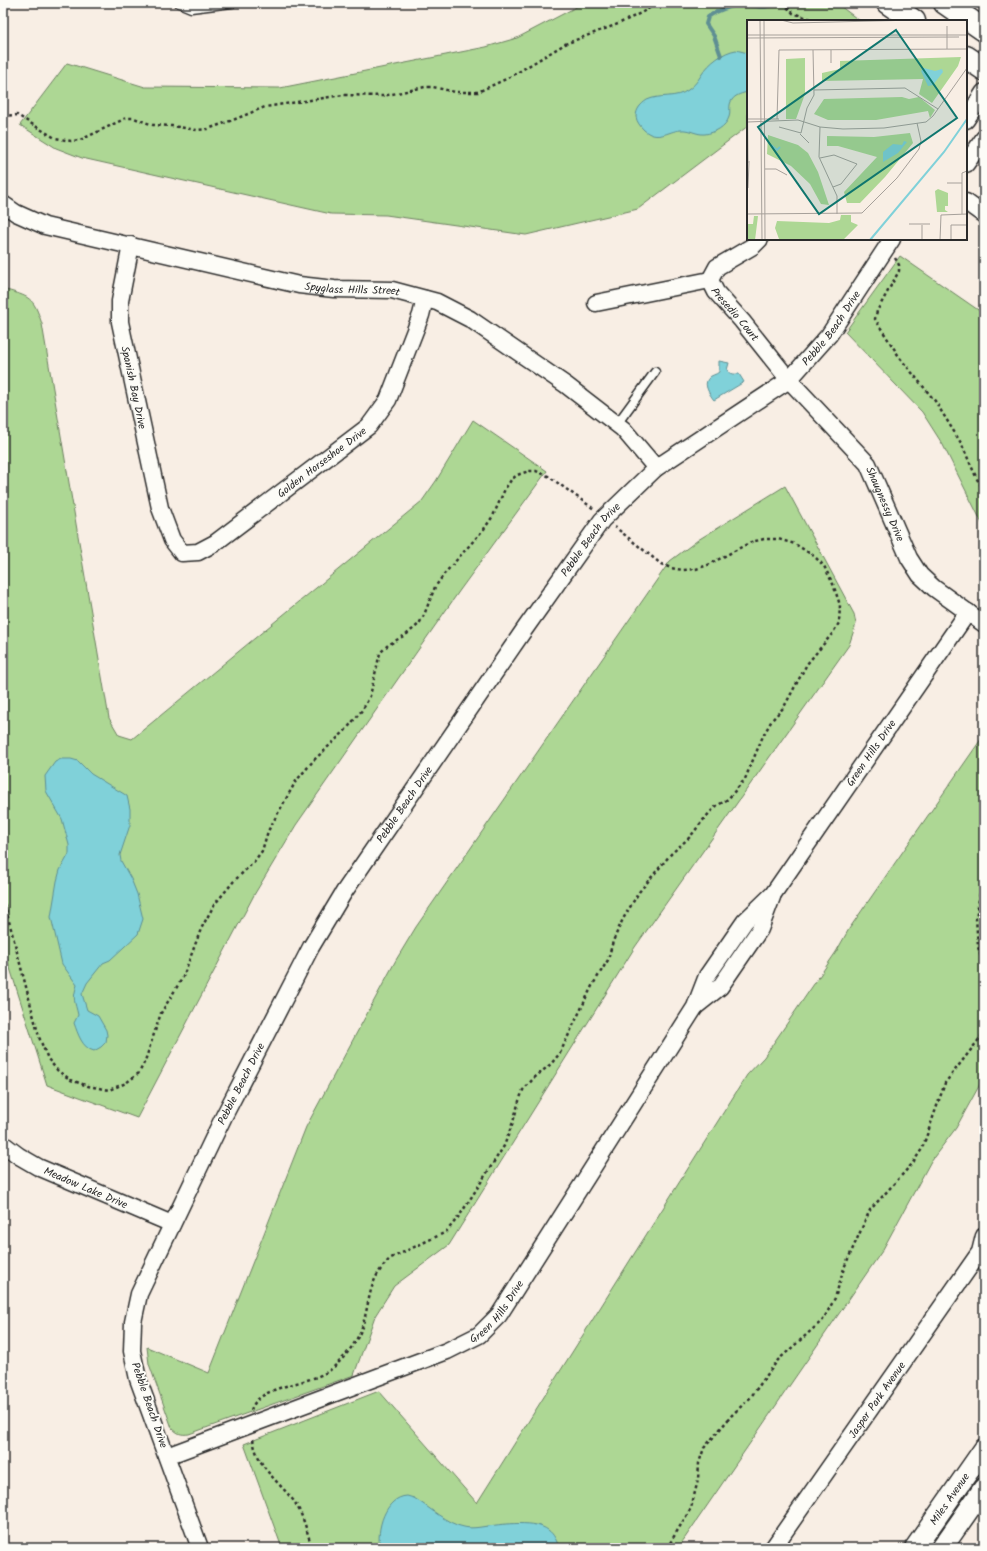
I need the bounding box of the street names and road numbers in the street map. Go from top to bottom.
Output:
street label: Spyglass Hills Street [304,278,403,302]
street label: Presedio Court [705,285,763,346]
street label: Pebble Beach Drive [798,287,866,370]
street label: Spanish Bay Drive [115,344,151,431]
street label: Golden Horseshoe Drive [273,423,371,503]
street label: Shaugnessy Drive [860,464,909,545]
street label: Pebble Beach Drive [556,499,625,581]
street label: Green Hills Drive [842,716,901,790]
street label: Pebble Beach Drive [372,763,438,847]
street label: Pebble Beach Drive [213,1040,270,1128]
street label: Meadow Lake Drive [41,1162,130,1214]
street label: Green Hills Drive [467,1277,529,1348]
street label: Jasper Park Avenue [844,1358,911,1442]
street label: Pebble Beach Drive [126,1360,172,1451]
street label: Miles Avenue [925,1469,975,1529]

